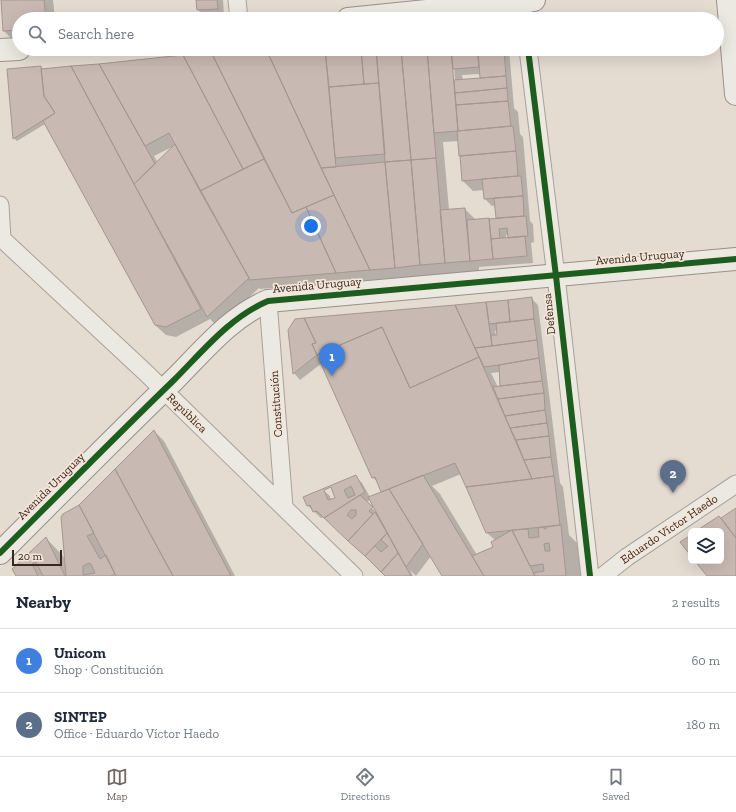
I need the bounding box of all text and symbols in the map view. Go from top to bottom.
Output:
search box [12,12,724,56]
icon: search [26,23,48,45]
text: Search here [58,25,134,43]
your location [301,216,321,236]
street label: Avenida Uruguay [595,246,686,268]
street label: Avenida Uruguay [272,274,363,296]
street label: Defensa [540,292,558,335]
pin: 1 [319,343,345,376]
street label: Constitución [267,370,285,438]
street label: República [164,390,210,436]
street label: Avenida Uruguay [15,449,88,522]
pin: 2 [660,460,686,493]
street label: Eduardo Víctor Haedo [618,491,720,567]
map controls [688,528,724,564]
button: layers [688,528,724,564]
scale bar [12,548,62,567]
text: 20 m [18,550,42,563]
text: Nearby [16,592,71,612]
text: 2 results [672,595,720,610]
text: Unicom [54,644,106,662]
text: 1 [26,653,32,668]
text: 60 m [691,653,720,668]
text: Shop · Constitución [54,662,163,677]
text: SINTEP [54,708,107,726]
text: 2 [26,717,32,732]
text: 180 m [686,717,720,732]
text: Office · Eduardo Víctor Haedo [54,726,219,741]
tab: Map [106,766,128,803]
tab: Directions [340,766,390,803]
tab: Saved [602,766,630,803]

